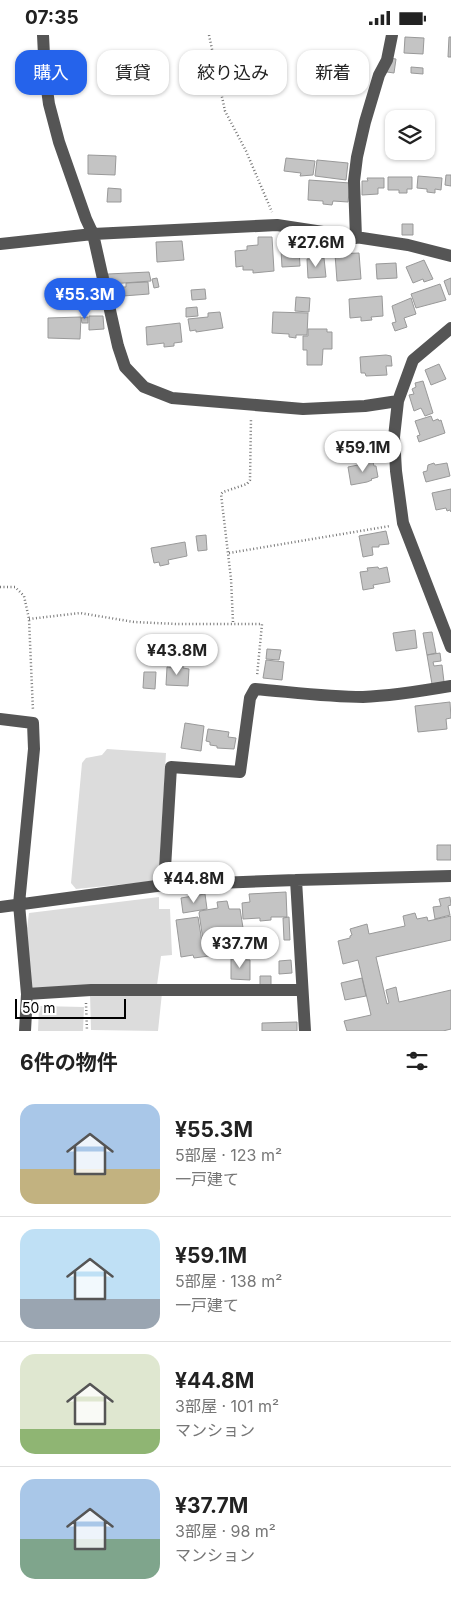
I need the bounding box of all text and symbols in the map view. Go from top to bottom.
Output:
text: 07:35 [25,6,79,29]
chip: 購入 [15,50,87,95]
chip: 賃貸 [97,50,169,95]
chip: 絞り込み [179,50,287,95]
chip: 新着 [297,50,369,95]
map controls [385,110,435,160]
button: layers [385,110,435,160]
pin: ¥27.6M [275,225,357,268]
text: ¥27.6M [288,232,344,252]
pin: ¥55.3M [44,277,126,320]
text: ¥55.3M [55,284,115,304]
pin: ¥59.1M [322,431,404,473]
text: ¥59.1M [336,437,390,457]
pin: ¥43.8M [136,633,218,676]
text: ¥43.8M [147,640,207,660]
pin: ¥44.8M [153,861,235,904]
text: ¥44.8M [164,868,224,888]
pin: ¥37.7M [199,927,281,969]
text: ¥37.7M [212,933,268,953]
scale bar [15,996,126,1019]
text: 50 m [22,999,56,1016]
icon: filters [403,1047,431,1075]
text: 6件の物件 [20,1050,118,1075]
text: ¥55.3M [175,1117,253,1142]
icon: home [60,1124,120,1184]
text: 5部屋 · 123 m² [175,1145,282,1165]
text: 一戸建て [175,1169,239,1189]
text: ¥59.1M [175,1243,247,1268]
icon: home [60,1249,120,1309]
text: 5部屋 · 138 m² [175,1271,282,1291]
text: 一戸建て [175,1295,239,1315]
text: ¥44.8M [175,1368,254,1393]
icon: home [60,1374,120,1434]
text: 3部屋 · 101 m² [175,1396,279,1416]
text: マンション [175,1420,255,1440]
text: ¥37.7M [175,1493,248,1518]
icon: home [60,1499,120,1559]
text: 3部屋 · 98 m² [175,1521,276,1541]
text: マンション [175,1545,255,1565]

